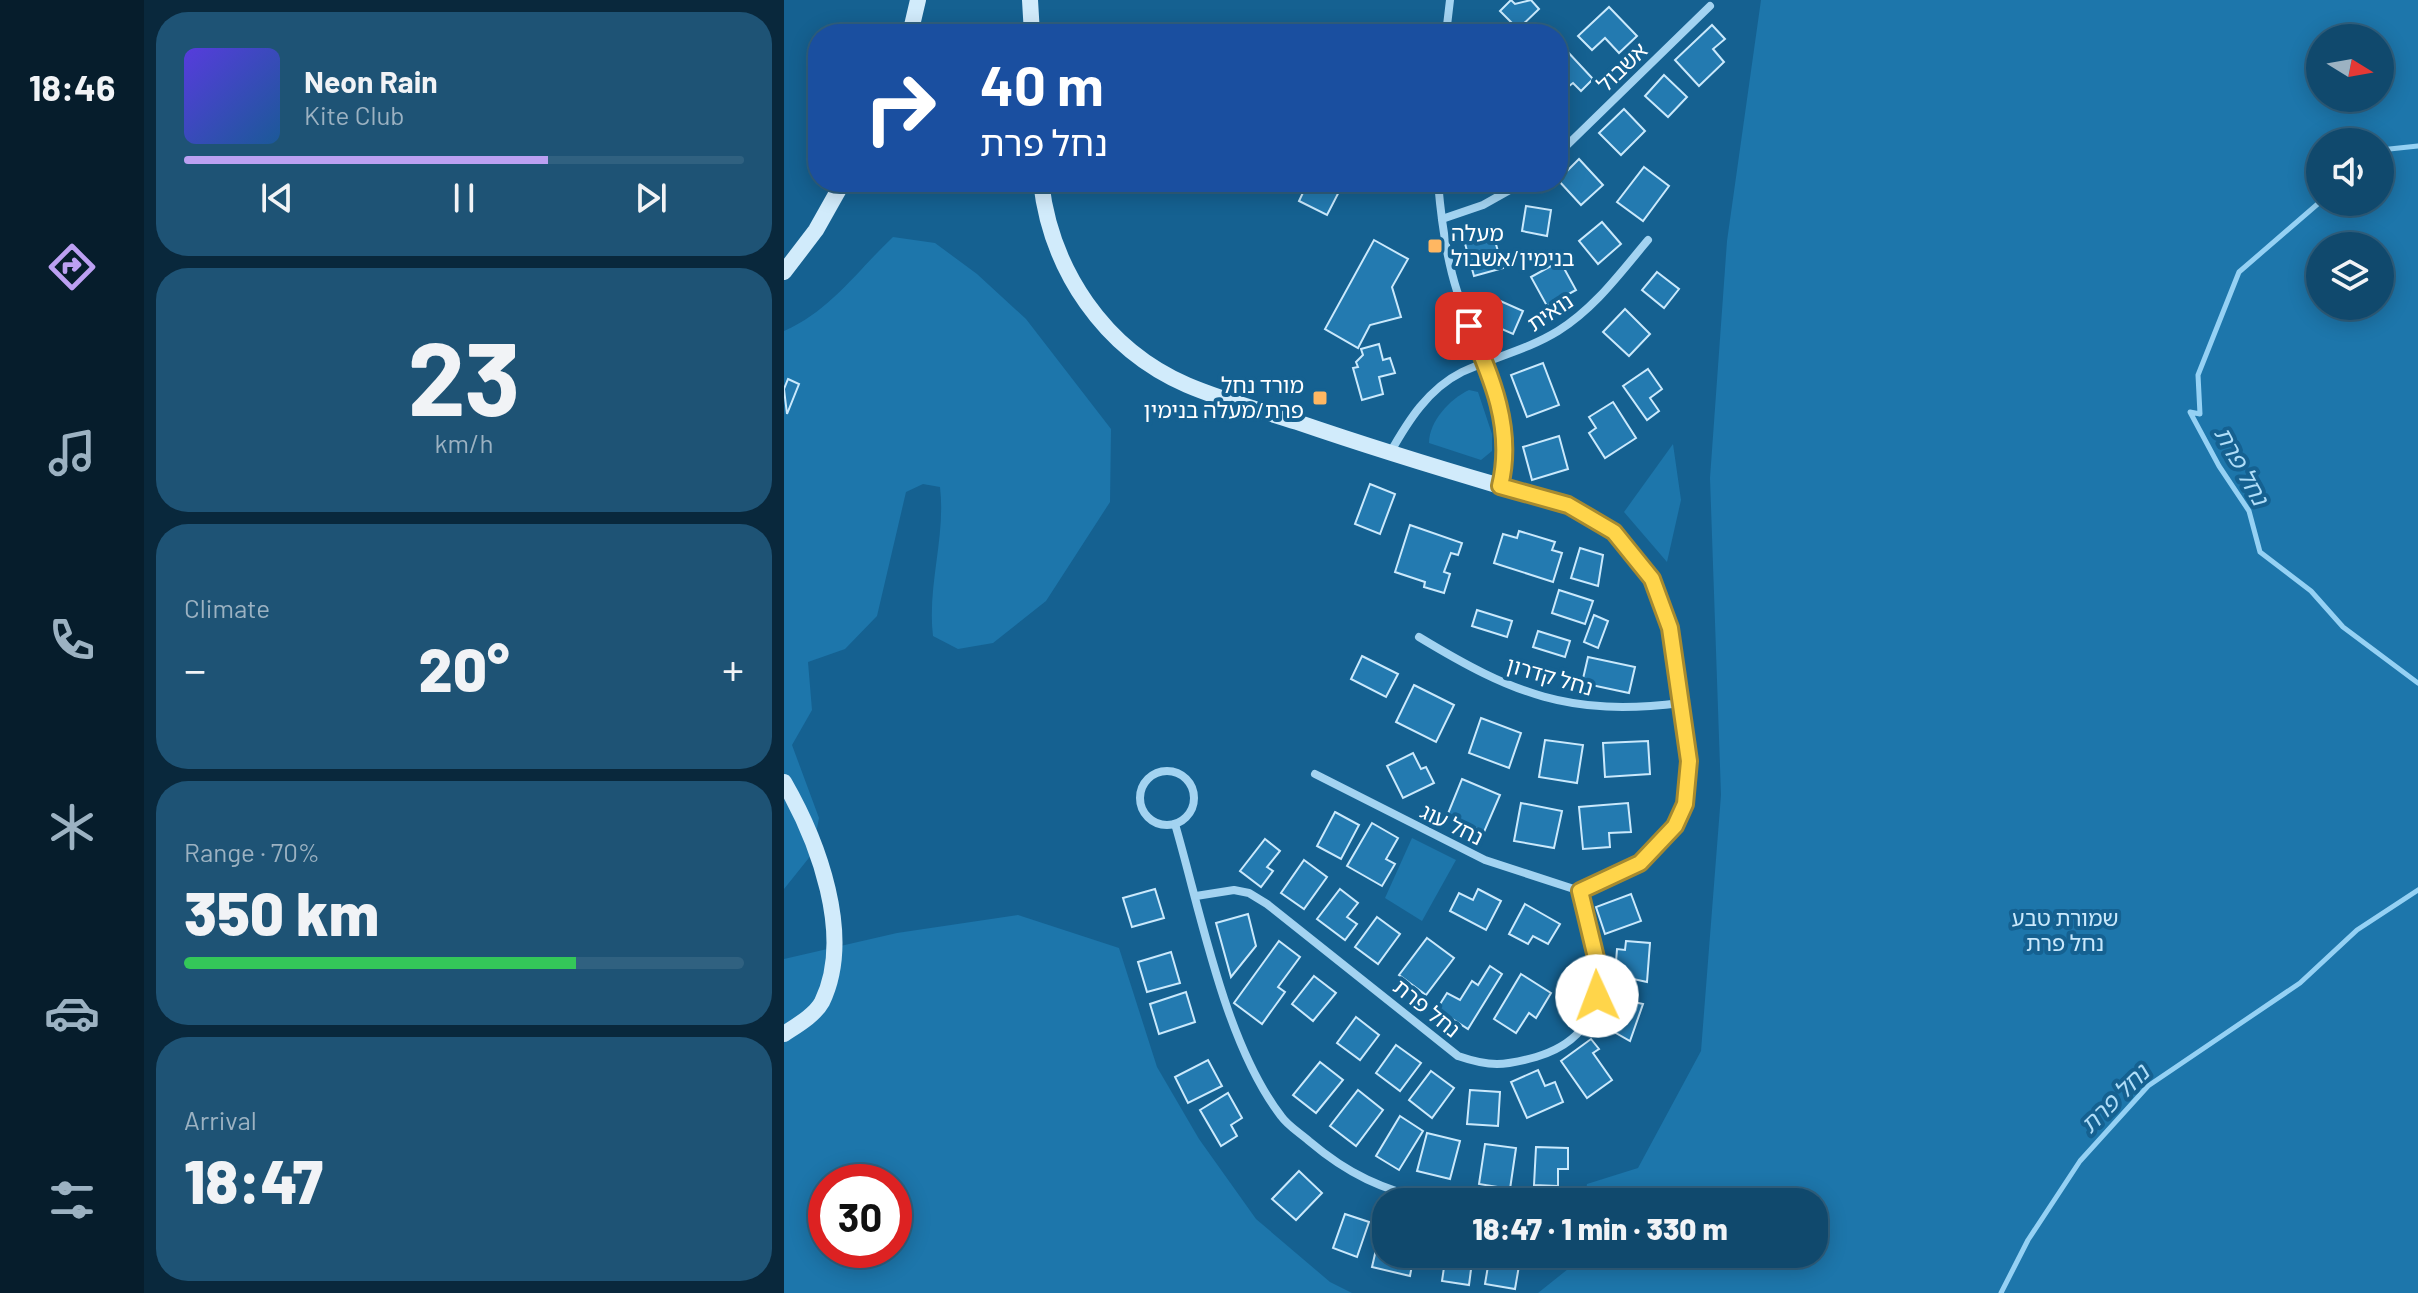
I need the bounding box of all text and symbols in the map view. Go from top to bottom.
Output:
north arrow [2306,24,2394,112]
map controls [2306,24,2394,320]
street label: אשבול [1591,36,1652,96]
text: 40 m [980,50,1104,117]
icon: right [848,56,952,160]
text: Neon Rain [304,63,438,99]
text: 18:46 [29,65,115,108]
text: Kite Club [304,99,405,130]
text: נחל פרת [980,120,1108,163]
button: sound [2306,128,2394,216]
icon: previous [255,176,299,220]
icon: pause [442,176,486,220]
icon: next [629,176,673,220]
place label: מעלה בנימין/אשבול [1451,219,1575,270]
button: layers [2306,232,2394,320]
marker: מעלה בנימין/אשבול [1426,237,1444,255]
icon: directions [44,239,100,295]
street label: נואית [1522,287,1577,336]
pin [1435,292,1503,360]
icon: arrive [1447,304,1491,348]
text: 23 [408,312,520,437]
place label: מורד נחל פרת/מעלה בנימין [1143,371,1304,422]
marker: מורד נחל פרת/מעלה בנימין [1311,389,1329,407]
water label: נחל פרת [2209,421,2277,511]
icon: music [44,425,100,481]
text: km/h [435,427,493,458]
text: Climate [184,592,270,623]
icon: phone [44,612,100,668]
text: 20° [419,632,509,704]
text: − [184,642,206,695]
text: + [722,642,744,695]
street label: נחל קדרון [1504,650,1597,700]
street label: נחל עוג [1417,797,1488,849]
icon: climate [44,799,100,855]
text: Range · 70% [184,836,320,867]
text: 350 km [184,876,379,948]
park label: שמורת טבע נחל פרת [2011,904,2119,955]
position arrow [1555,954,1639,1038]
street label: נחל פרת [1389,973,1466,1042]
icon: car [44,985,100,1041]
water label: נחל פרת [2074,1056,2156,1138]
text: Arrival [184,1104,257,1135]
text: 18:47 [184,1144,323,1216]
speed limit sign: 30 [808,1164,912,1268]
icon: filters [44,1172,100,1228]
text: 18:47 · 1 min · 330 m [1472,1210,1728,1246]

